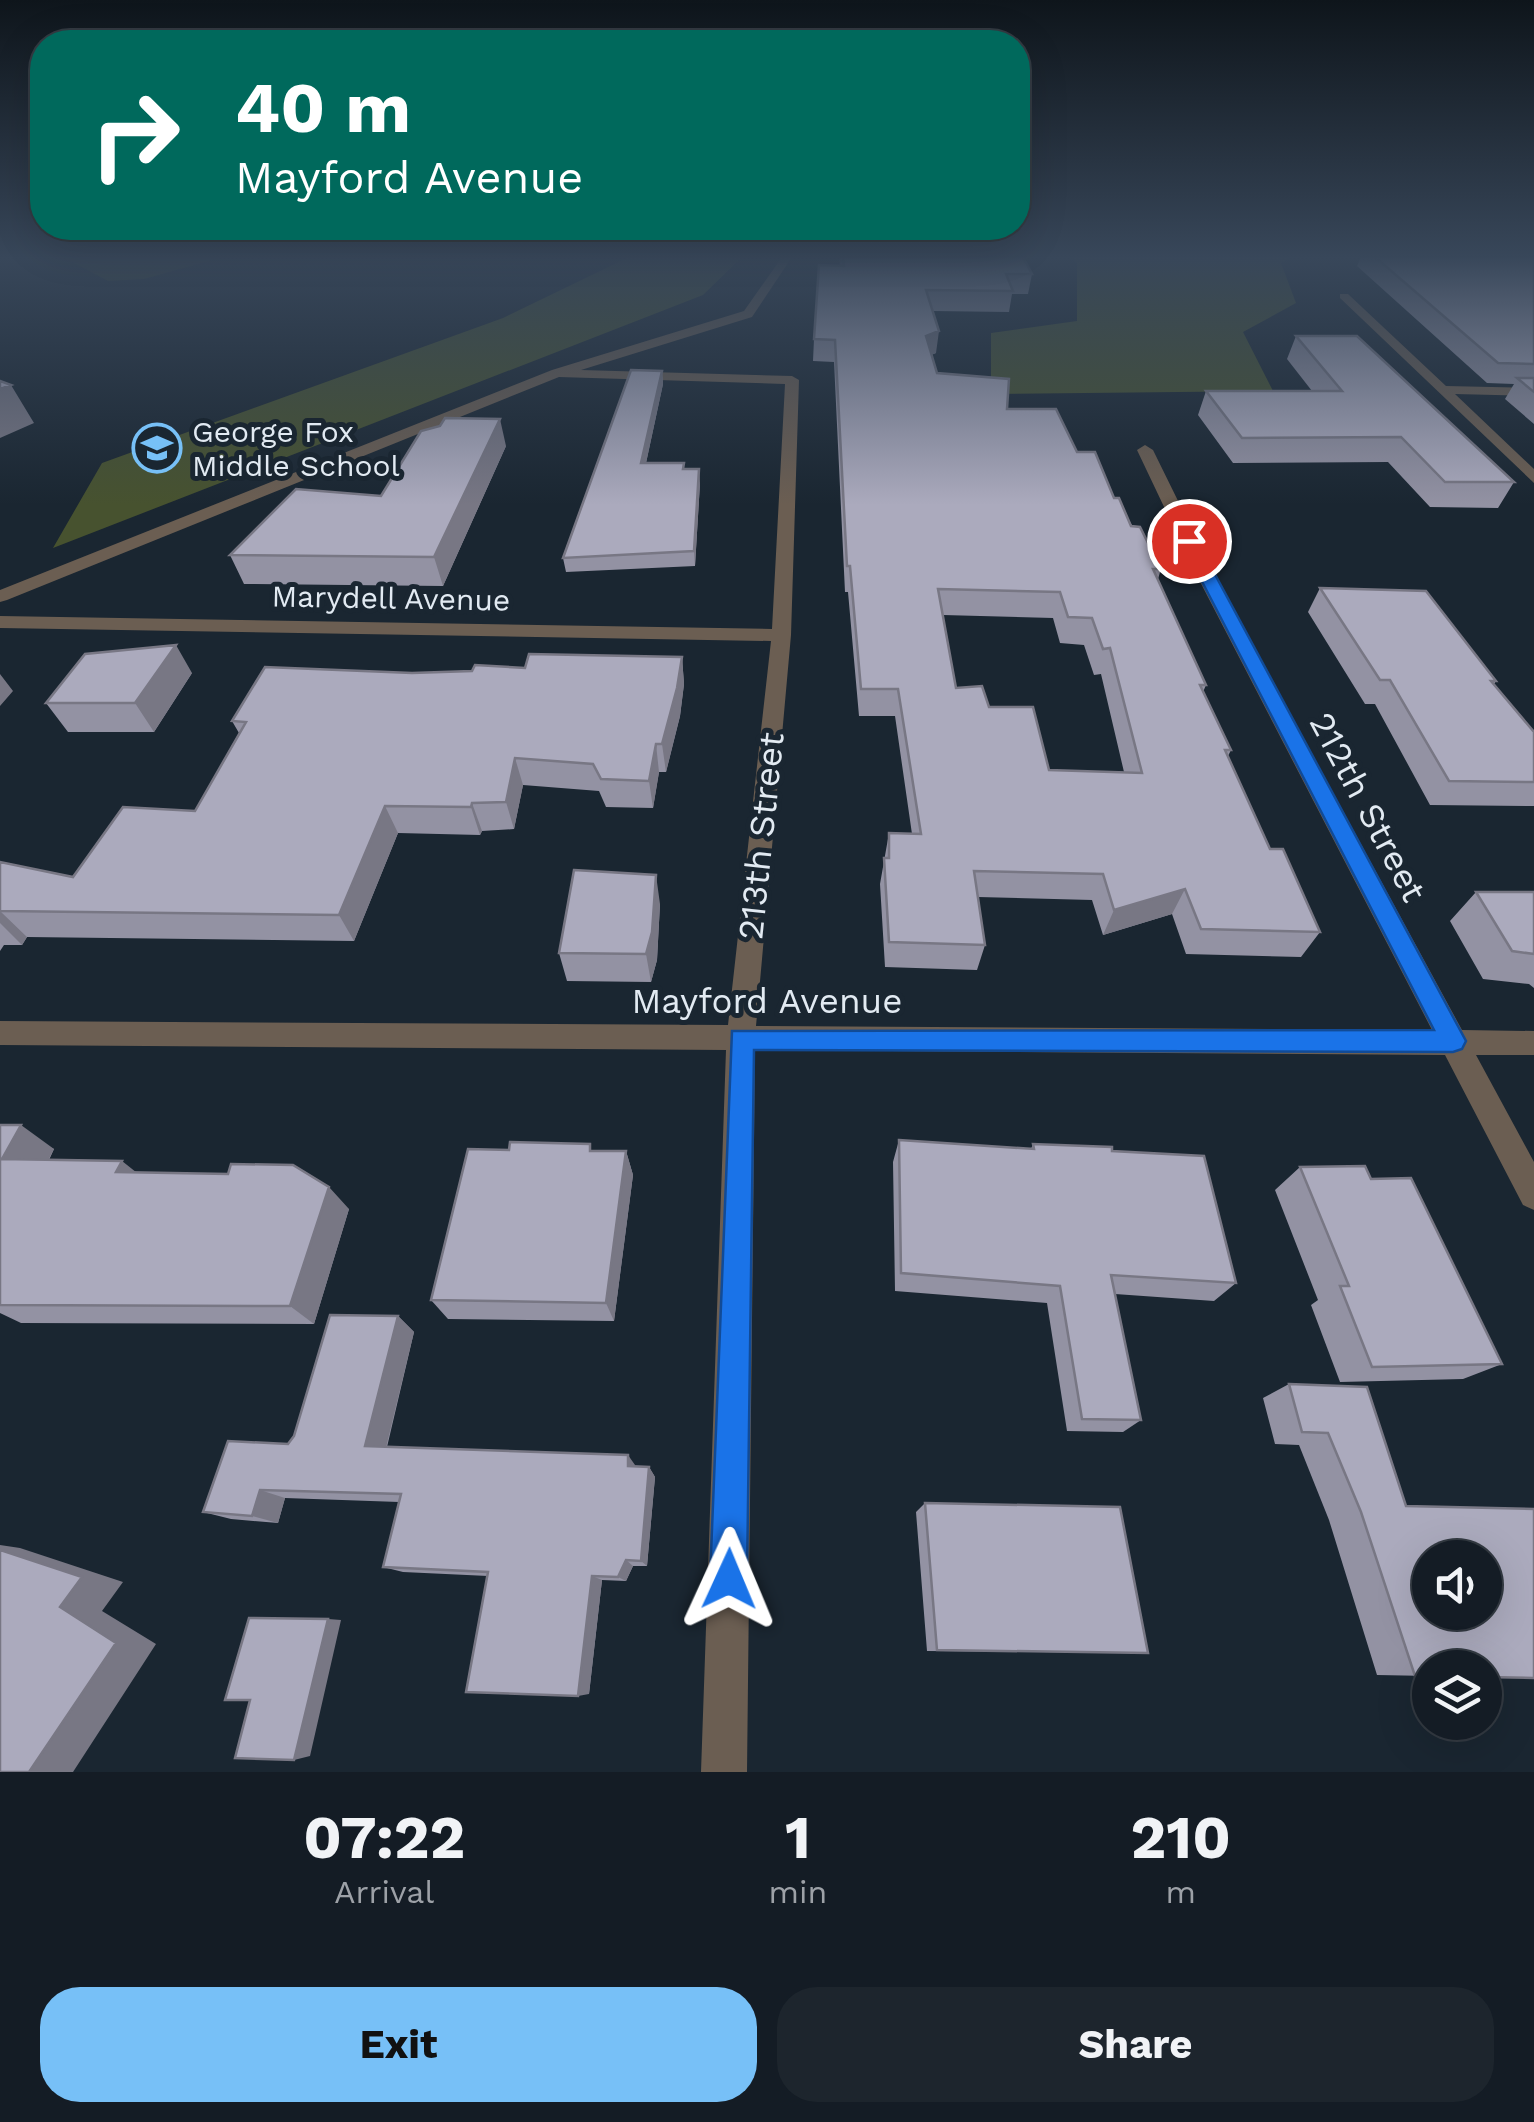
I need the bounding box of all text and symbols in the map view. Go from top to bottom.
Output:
text: 40 m [235,67,411,149]
icon: right [70,70,200,200]
text: Mayford Avenue [235,151,583,204]
place label: George Fox Middle School [192,414,400,483]
school or university icon: George Fox Middle School [131,422,183,474]
pin [1147,499,1232,584]
icon: arrive [1162,514,1217,569]
street label: Marydell Avenue [271,578,511,618]
street label: 212th Street [1301,705,1436,909]
street label: 213th Street [729,730,793,942]
street label: Mayford Avenue [632,980,902,1022]
position arrow [677,1527,781,1631]
map controls [1412,1540,1502,1740]
button: sound [1412,1540,1502,1630]
button: layers [1412,1650,1502,1740]
text: 07:22 [303,1802,465,1873]
text: 1 [785,1802,811,1873]
text: 210 [1131,1802,1231,1873]
text: Arrival [334,1873,434,1911]
text: min [769,1873,827,1911]
text: m [1165,1873,1196,1911]
button: Exit [40,1987,757,2102]
button: Share [777,1987,1494,2102]

